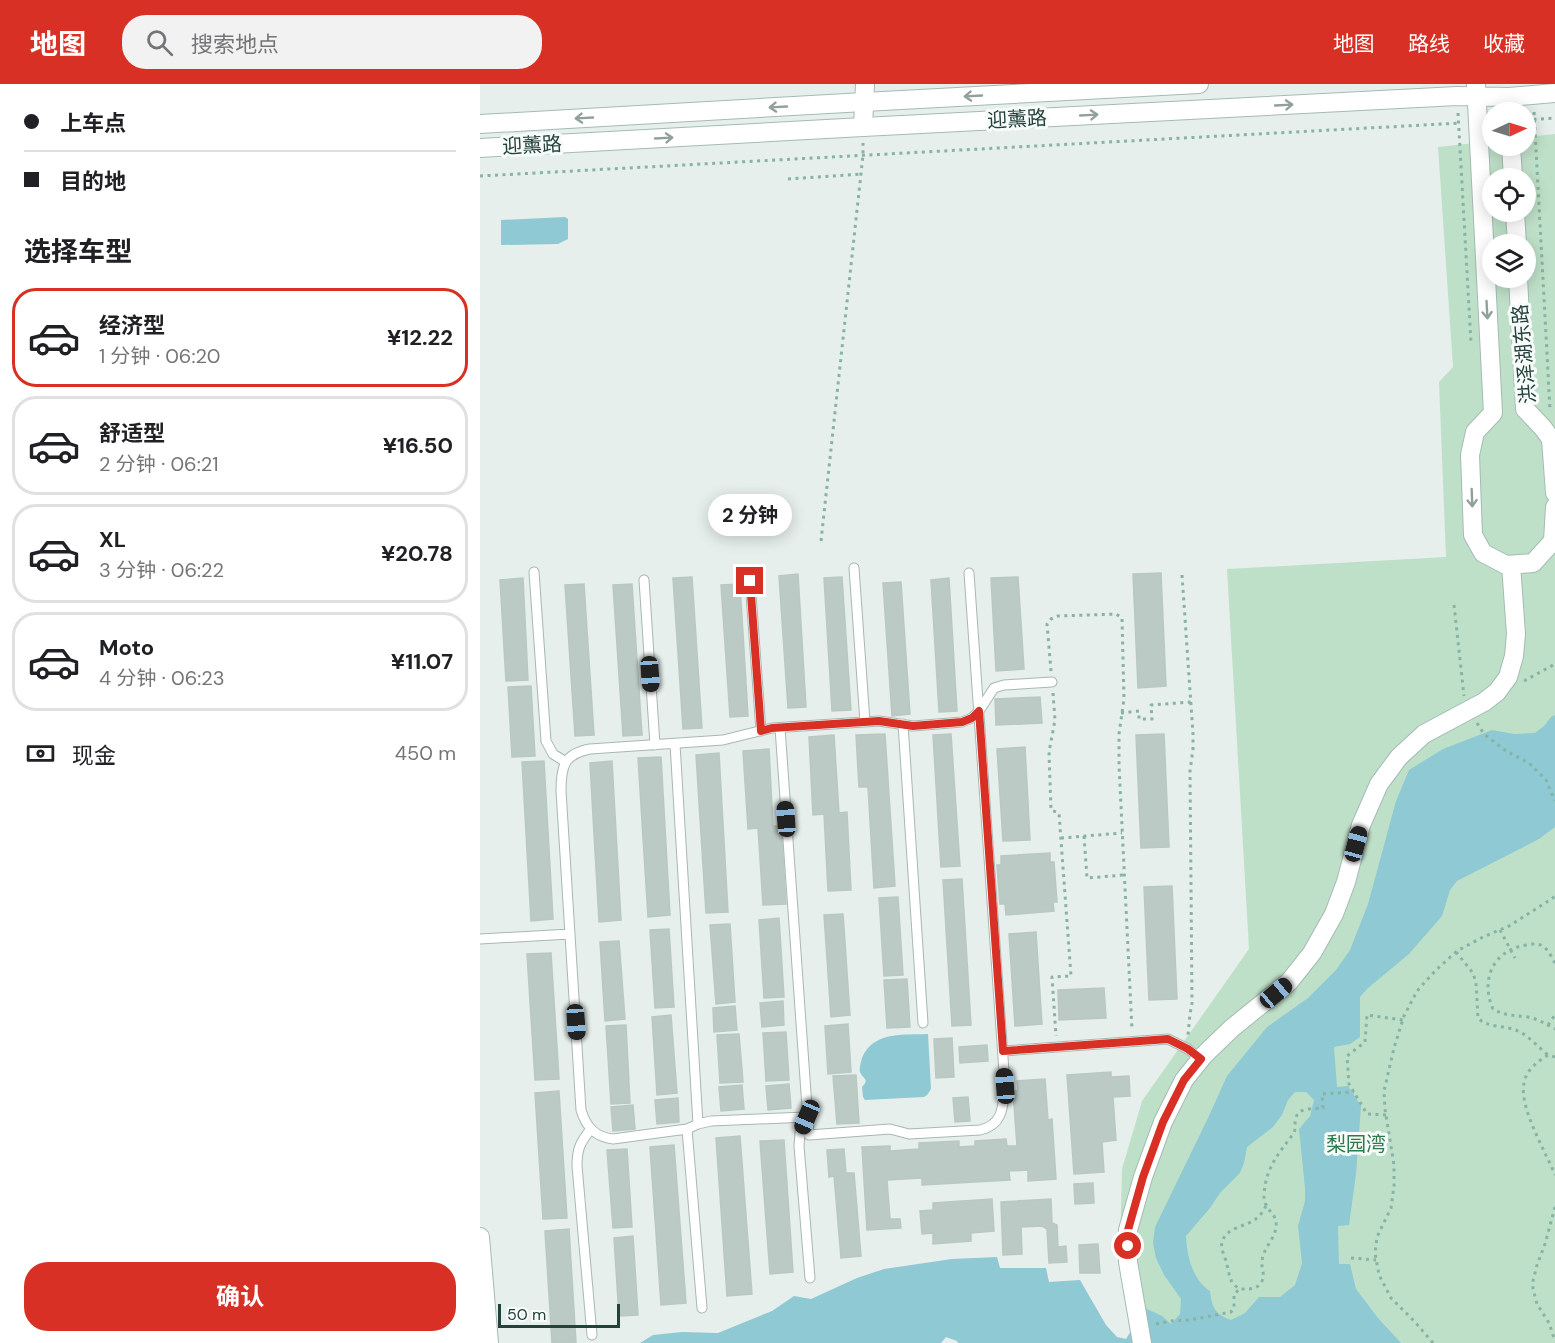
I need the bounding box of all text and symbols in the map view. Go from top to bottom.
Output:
search box [122,15,542,69]
text: 地图 [30,26,86,63]
icon: search [143,26,176,59]
text: 搜索地点 [191,30,279,59]
text: 地图 [1333,30,1375,58]
text: 路线 [1408,30,1450,58]
text: 收藏 [1483,30,1525,58]
one-way arrow [964,90,984,101]
one-way arrow [1273,99,1293,110]
one-way arrow [769,101,789,112]
north arrow [1482,102,1536,156]
map controls [1482,102,1536,288]
street label: 迎薰路 [986,104,1048,134]
text: 上车点 [60,109,126,138]
one-way arrow [1078,109,1098,120]
one-way arrow [574,113,594,124]
street label: 迎薰路 [501,130,563,160]
one-way arrow [654,132,674,143]
text: 目的地 [60,167,126,196]
button: locate [1482,168,1536,222]
text: 选择车型 [24,234,132,269]
button: layers [1482,234,1536,288]
one-way arrow [1482,300,1493,320]
street label: 洪泽湖东路 [1507,303,1541,405]
icon: car [27,311,81,365]
text: 经济型 [99,311,165,340]
text: ¥12.22 [387,323,453,352]
text: 1 分钟 · 06:20 [99,343,220,369]
icon: car [27,419,81,473]
text: 舒适型 [99,419,165,448]
text: ¥16.50 [383,431,453,460]
text: 2 分钟 · 06:21 [99,451,218,477]
one-way arrow [1466,487,1477,507]
callout: 2 分钟 [708,494,792,536]
text: 2 分钟 [722,502,778,528]
text: XL [99,525,126,554]
icon: car [27,527,81,581]
text: ¥20.78 [381,539,453,568]
text: 3 分钟 · 06:22 [99,557,224,583]
route end [736,567,763,594]
text: Moto [99,633,154,662]
icon: car [27,635,81,689]
text: ¥11.07 [391,647,453,676]
car [640,655,660,693]
text: 4 分钟 · 06:23 [99,665,225,691]
icon: cash [24,737,57,770]
text: 450 m [395,740,456,766]
text: 现金 [72,741,116,770]
car [776,800,796,838]
car [1343,824,1369,864]
car [1256,975,1296,1011]
car [566,1003,586,1041]
car [995,1067,1015,1105]
car [792,1097,822,1137]
park label: 梨园湾 [1326,1131,1386,1157]
route start [1114,1232,1141,1259]
button: 确认 [24,1262,456,1331]
scale bar [498,1301,620,1328]
text: 50 m [507,1304,546,1325]

